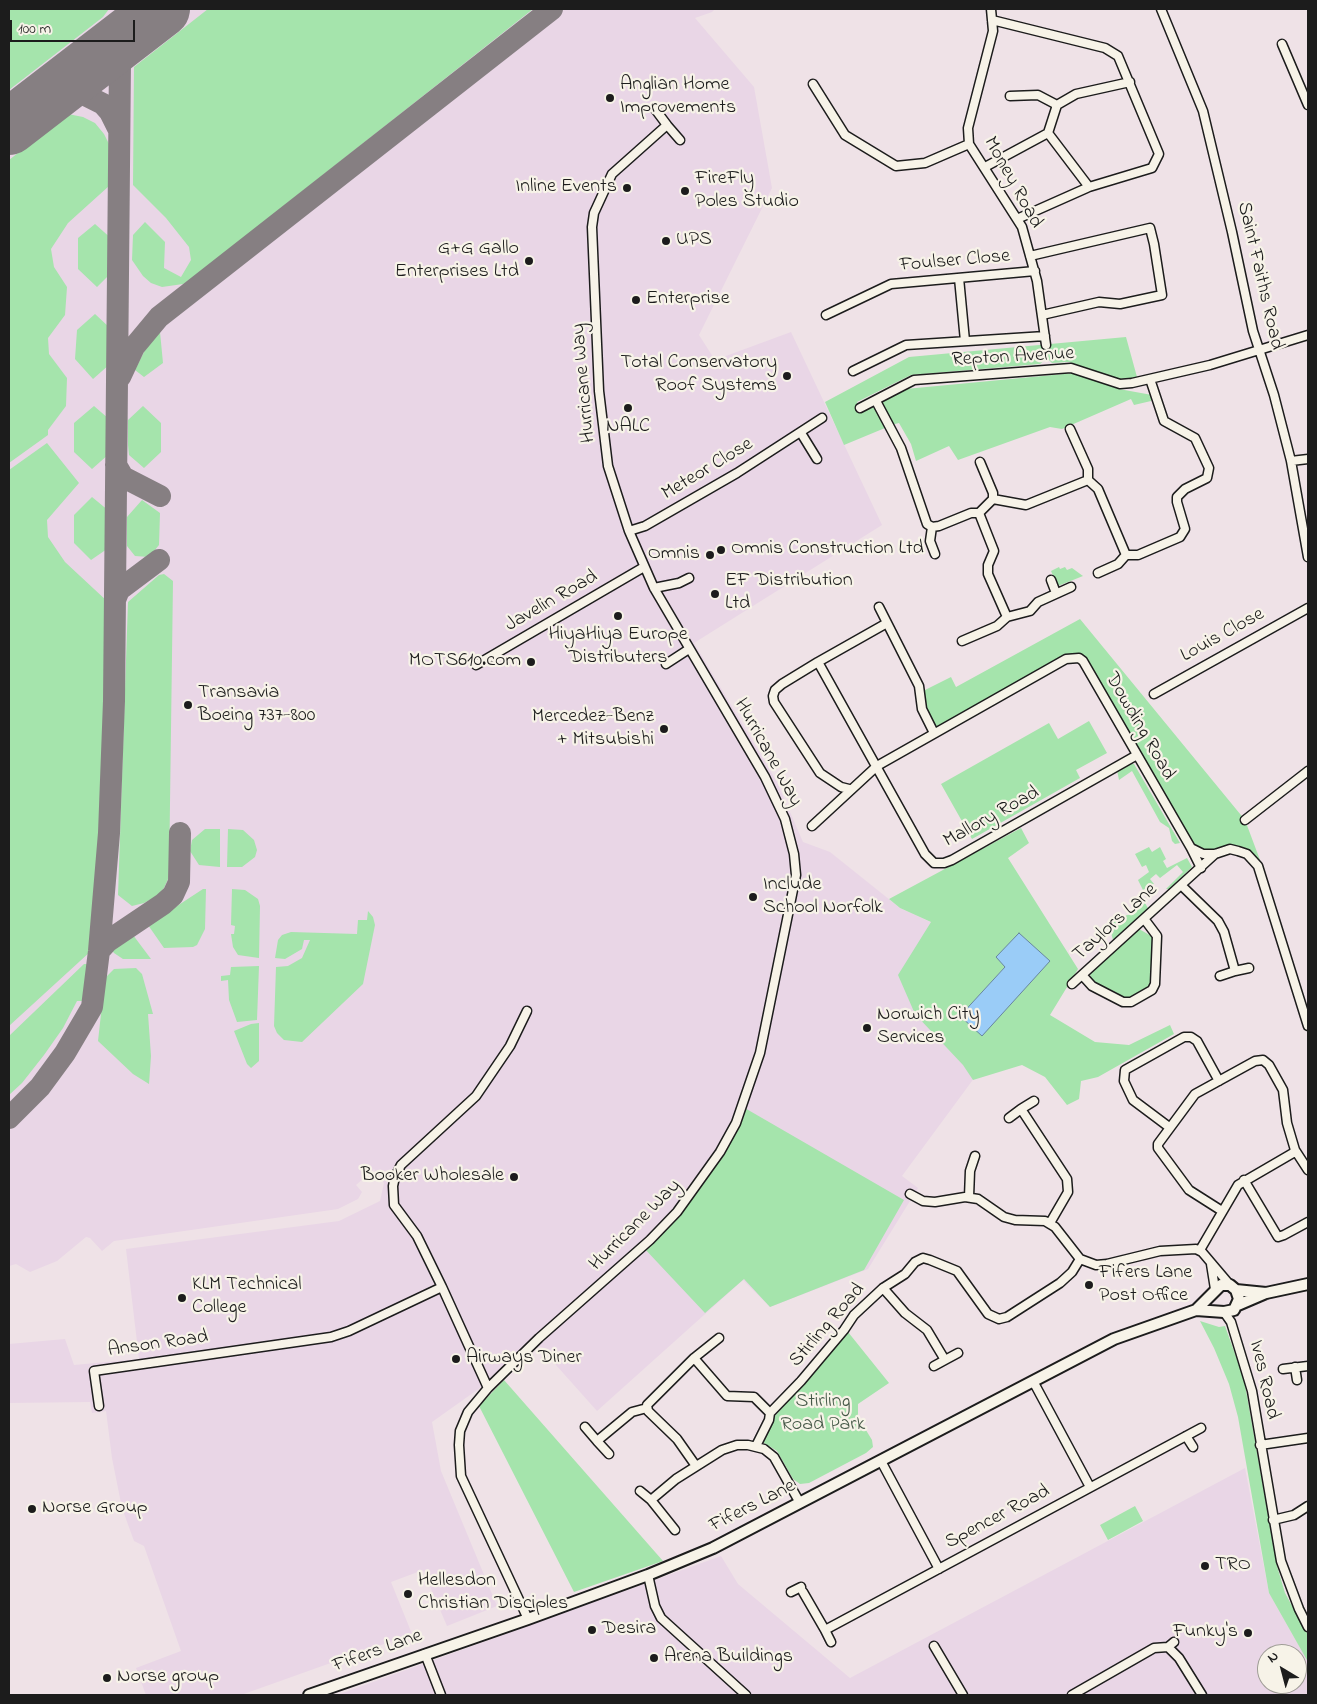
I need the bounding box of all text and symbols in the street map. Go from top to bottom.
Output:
scale bar [12,10,138,42]
text: 100 m [18,18,51,40]
place label: Anglian Home Improvements [620,74,736,121]
marker: Anglian Home Improvements [604,92,616,104]
street label: Money Road [977,133,1047,233]
place label: FireFly Poles Studio [695,168,799,215]
place label: Inline Events [516,176,617,200]
marker: Inline Events [621,182,633,194]
marker: FireFly Poles Studio [679,185,691,197]
street label: Saint Faiths Road [1230,200,1288,352]
place label: UPS [676,229,712,253]
marker: UPS [660,235,672,247]
place label: G+G Gallo Enterprises Ltd [395,238,519,285]
street label: Foulser Close [899,245,1011,279]
marker: G+G Gallo Enterprises Ltd [523,255,535,267]
place label: Enterprise [646,288,730,312]
marker: Enterprise [630,294,642,306]
street label: Hurricane Way [568,322,602,444]
street label: Repton Avenue [951,343,1075,373]
place label: Total Conservatory Roof Systems [621,352,777,399]
marker: Total Conservatory Roof Systems [781,370,793,382]
marker: NALC [622,402,634,414]
place label: NALC [606,416,650,440]
street label: Meteor Close [658,433,758,507]
place label: Omnis Construction Ltd [731,538,924,562]
place label: Omnis [648,543,700,567]
marker: Omnis Construction Ltd [715,544,727,556]
marker: Omnis [704,549,716,561]
street label: Javelin Road [501,566,603,638]
place label: EF Distribution Ltd [725,570,853,617]
marker: EF Distribution Ltd [709,588,721,600]
street label: Louis Close [1177,603,1269,669]
marker: HiyaHiya Europe Distributers [612,610,624,622]
place label: HiyaHiya Europe Distributers [548,624,688,671]
place label: MOTS610.com [409,650,521,674]
marker: MOTS610.com [525,656,537,668]
street label: Dowding Road [1099,669,1179,785]
place label: Transavia Boeing 737-800 [198,682,315,729]
street label: Hurricane Way [727,695,807,811]
marker: Transavia Boeing 737-800 [182,699,194,711]
place label: Mercedez-Benz + Mitsubishi [532,706,654,753]
marker: Mercedez-Benz + Mitsubishi [658,723,670,735]
street label: Mallory Road [940,782,1044,854]
place label: Include School Norfolk [763,874,883,921]
street label: Taylors Lane [1069,879,1163,967]
marker: Include School Norfolk [747,891,759,903]
place label: Norwich City Services [877,1004,980,1051]
marker: Norwich City Services [861,1022,873,1034]
place label: Booker Wholesale [361,1165,504,1189]
marker: Booker Wholesale [508,1171,520,1183]
street label: Hurricane Way [585,1175,687,1277]
place label: Fifers Lane Post Office [1099,1262,1192,1309]
place label: KLM Technical College [192,1274,302,1321]
street label: Stirling Road [785,1279,871,1373]
marker: Fifers Lane Post Office [1083,1279,1095,1291]
marker: KLM Technical College [176,1292,188,1304]
street label: Anson Road [106,1326,210,1364]
street label: Ives Road [1242,1338,1284,1422]
place label: Airways Diner [466,1347,582,1371]
marker: Airways Diner [450,1353,462,1365]
park label: Stirling Road Park [781,1391,865,1438]
street label: Fifers Lane [706,1475,800,1539]
street label: Spencer Road [942,1480,1054,1556]
place label: Norse Group [42,1497,148,1521]
marker: Norse Group [26,1503,38,1515]
place label: TRO [1215,1554,1251,1578]
marker: TRO [1199,1560,1211,1572]
place label: Hellesdon Christian Disciples [418,1570,568,1617]
marker: Hellesdon Christian Disciples [402,1588,414,1600]
place label: Desira [602,1618,656,1642]
place label: Funky's [1173,1621,1238,1645]
marker: Desira [586,1624,598,1636]
street label: Fifers Lane [330,1625,426,1679]
marker: Funky's [1242,1627,1254,1639]
north arrow [1257,1644,1307,1694]
place label: Arena Buildings [664,1646,793,1670]
text: N [1263,1646,1283,1669]
marker: Arena Buildings [648,1652,660,1664]
place label: Norse group [117,1666,219,1690]
marker: Norse group [101,1672,113,1684]

